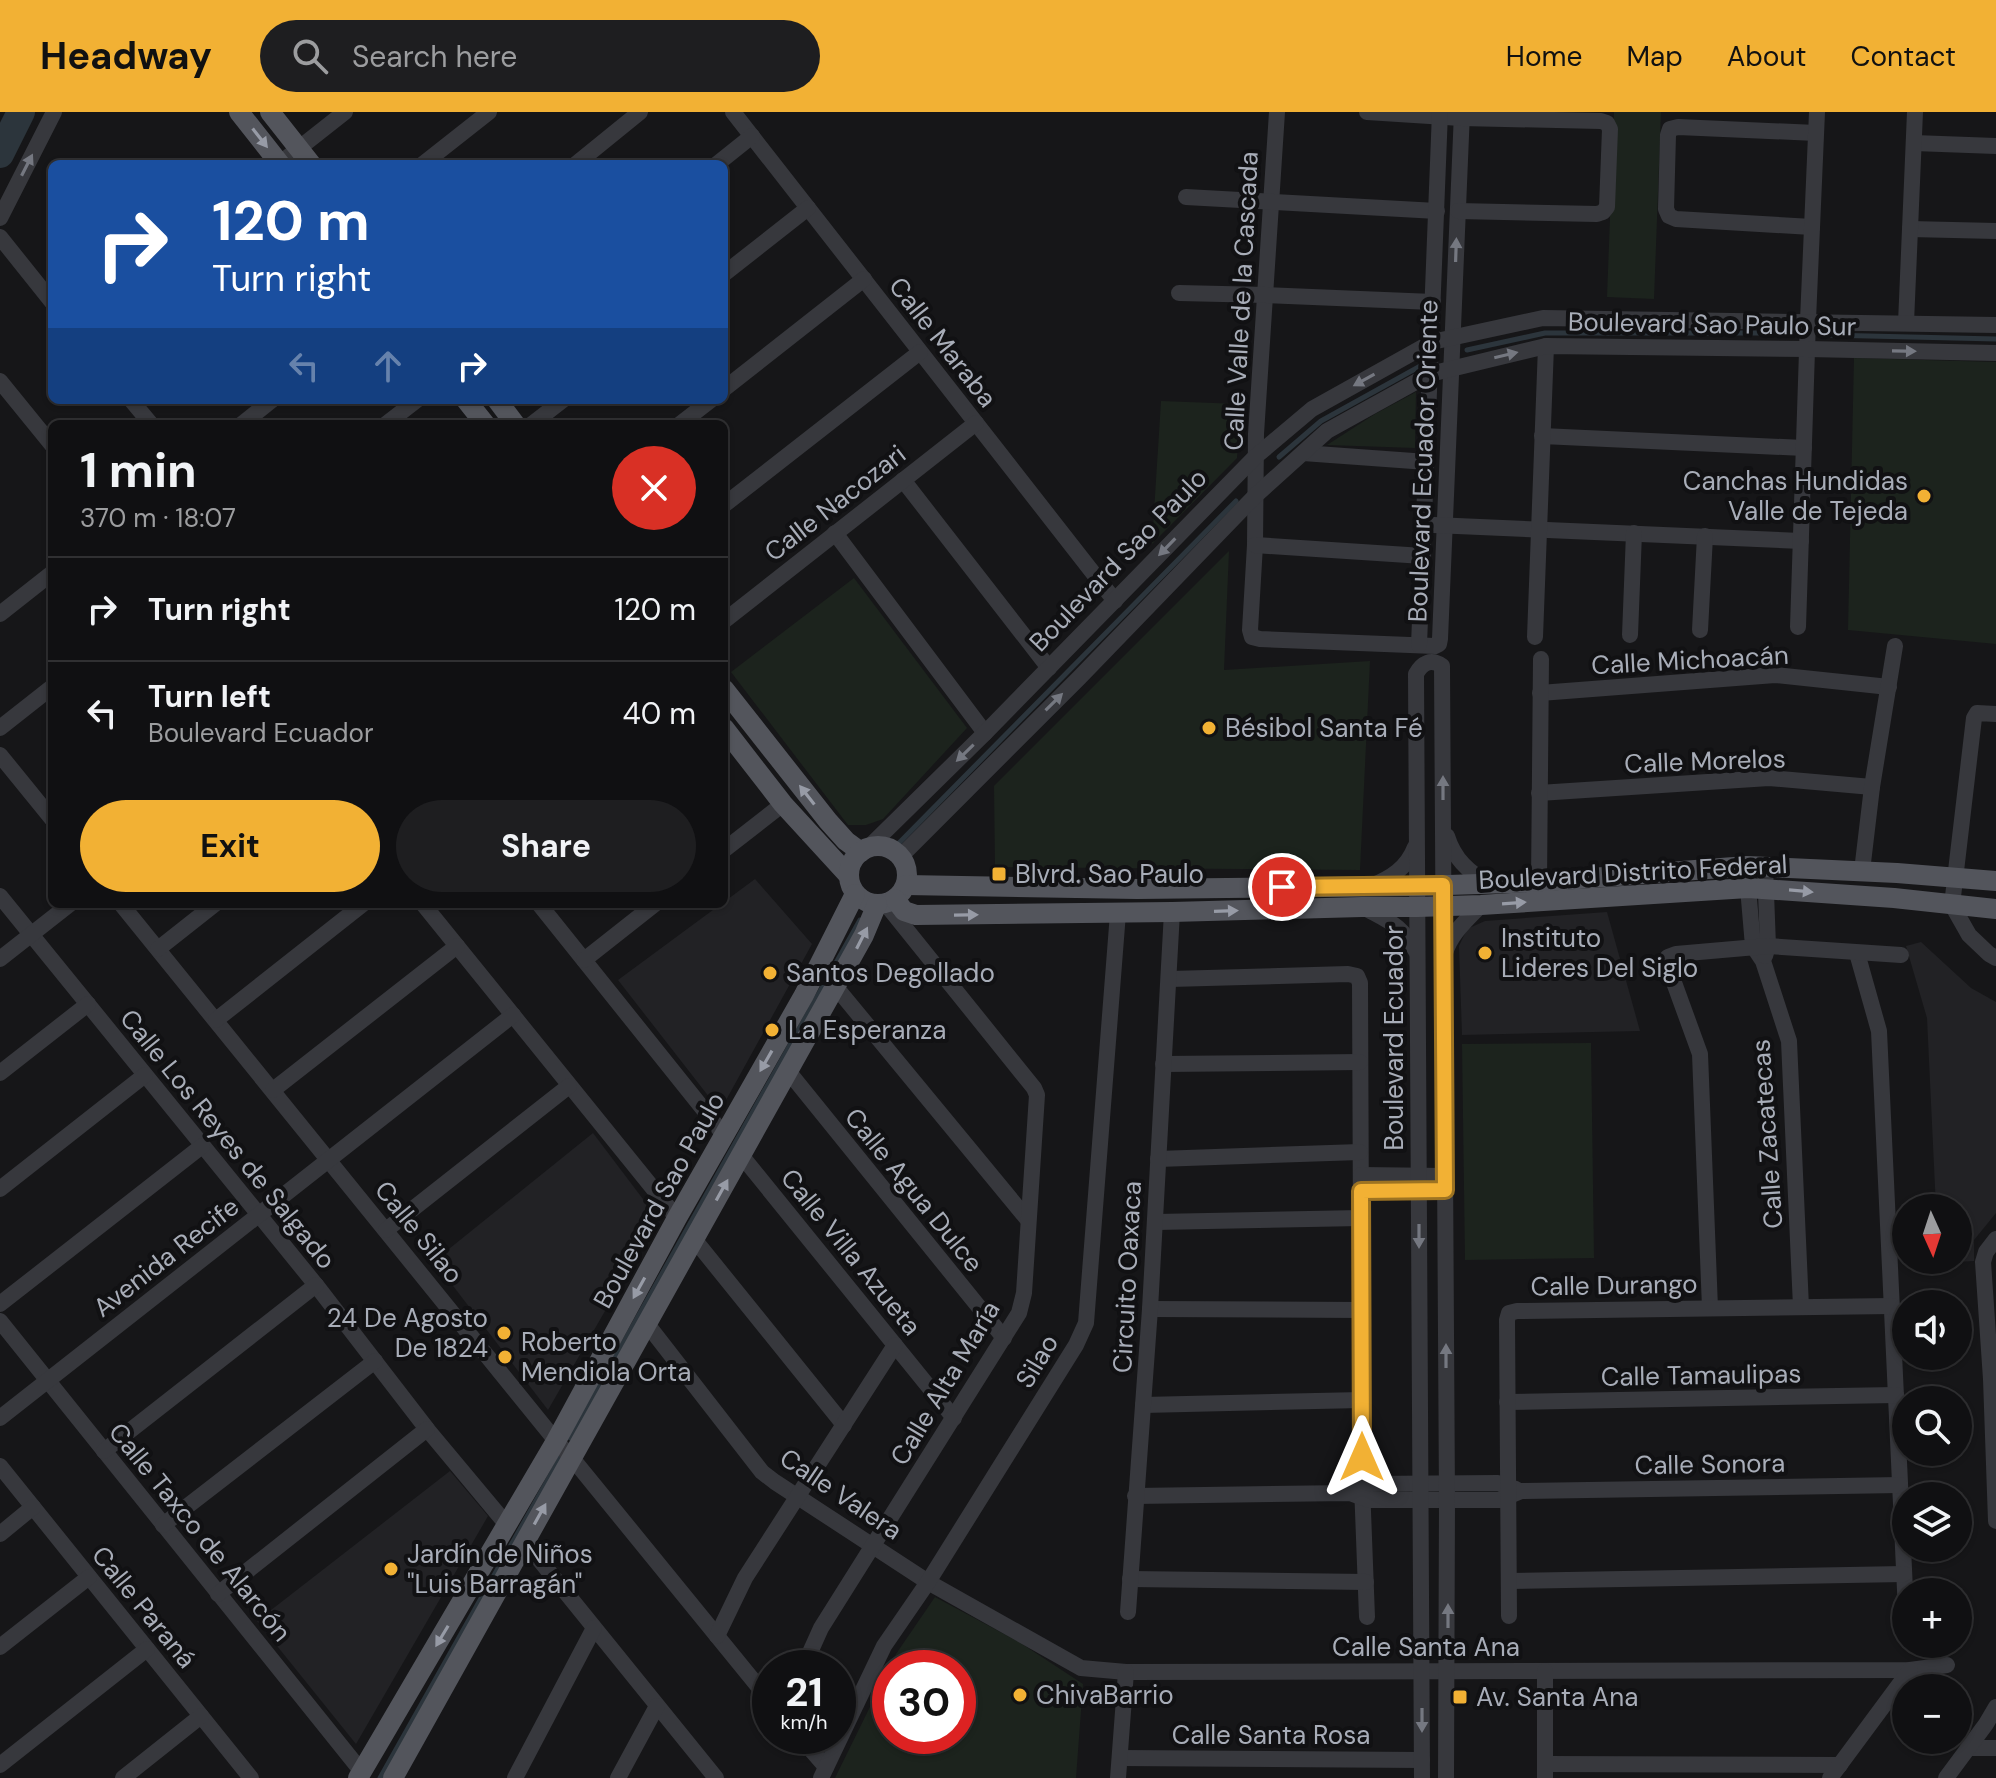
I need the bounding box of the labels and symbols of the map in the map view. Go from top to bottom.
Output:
one-way arrow [251,128,268,148]
street label: Calle Valle de la Cascada [1216,151,1266,451]
one-way arrow [20,154,34,177]
one-way arrow [1450,237,1463,262]
street label: Calle Maraba [882,270,1004,414]
street label: Boulevard Ecuador Oriente [1400,299,1446,623]
street label: Boulevard Sao Paulo Sur [1568,304,1856,344]
one-way arrow [1892,345,1917,357]
one-way arrow [1493,348,1518,361]
one-way arrow [1353,373,1375,387]
street label: Calle Nacozari [757,437,913,569]
street label: Boulevard Sao Paulo [1022,461,1214,659]
place label: Canchas Hundidas Valle de Tejeda [1683,464,1908,528]
marker: Canchas Hundidas Valle de Tejeda [1915,487,1933,505]
one-way arrow [1158,537,1177,556]
street label: Calle Michoacán [1590,638,1790,682]
one-way arrow [1044,693,1063,712]
place label: Bésibol Santa Fé [1225,711,1423,745]
marker: Bésibol Santa Fé [1200,719,1218,737]
street label: Calle Morelos [1624,741,1786,781]
one-way arrow [956,743,975,762]
one-way arrow [1437,775,1449,800]
one-way arrow [800,785,816,805]
street label: Boulevard Distrito Federal [1478,847,1788,897]
pin [1248,853,1316,921]
place label: Blvrd. Sao Paulo [1015,857,1204,891]
marker: Blvrd. Sao Paulo [990,865,1008,883]
one-way arrow [1789,885,1814,898]
one-way arrow [1502,896,1527,909]
one-way arrow [1214,904,1239,917]
one-way arrow [954,908,979,921]
place label: Instituto Lideres Del Siglo [1501,921,1698,985]
street label: Boulevard Ecuador [1377,925,1411,1151]
one-way arrow [855,927,868,950]
marker: Instituto Lideres Del Siglo [1476,944,1494,962]
place label: Santos Degollado [786,956,995,990]
marker: Santos Degollado [761,964,779,982]
street label: Calle Los Reyes de Salgado [113,1002,343,1276]
place label: La Esperanza [788,1013,946,1047]
marker: La Esperanza [763,1021,781,1039]
street label: Calle Zacatecas [1743,1038,1791,1230]
one-way arrow [759,1050,773,1073]
street label: Boulevard Sao Paulo [585,1086,733,1314]
street label: Calle Agua Dulce [837,1101,991,1279]
street label: Calle Villa Azueta [773,1162,929,1342]
street label: Calle Silao [367,1174,471,1290]
one-way arrow [715,1178,728,1201]
street label: Circuito Oaxaca [1105,1180,1149,1374]
street label: Avenida Recife [86,1189,246,1325]
north arrow [1892,1194,1972,1274]
one-way arrow [1413,1224,1425,1249]
street label: Calle Durango [1530,1267,1698,1303]
one-way arrow [632,1277,646,1299]
street label: Calle Alta María [883,1295,1007,1471]
place label: 24 De Agosto De 1824 [327,1301,488,1365]
marker: 24 De Agosto De 1824 [495,1324,513,1342]
place label: Roberto Mendiola Orta [521,1325,691,1389]
street label: Silao [1008,1328,1066,1394]
one-way arrow [1440,1343,1452,1368]
marker: Roberto Mendiola Orta [496,1348,514,1366]
street label: Calle Tamaulipas [1600,1356,1802,1394]
position arrow [1320,1415,1404,1499]
street label: Calle Taxco de Alarcón [101,1416,299,1648]
street label: Calle Valera [773,1441,909,1547]
street label: Calle Sonora [1634,1446,1786,1482]
one-way arrow [533,1503,547,1526]
place label: Jardín de Niños "Luis Barragán" [407,1537,593,1601]
street label: Calle Paraná [84,1539,204,1675]
marker: Jardín de Niños "Luis Barragán" [382,1560,400,1578]
one-way arrow [1442,1603,1454,1628]
one-way arrow [435,1625,449,1647]
street label: Calle Santa Ana [1332,1630,1520,1664]
speed limit sign: 30 [872,1650,976,1754]
place label: ChivaBarrio [1036,1678,1174,1712]
place label: Av. Santa Ana [1476,1680,1638,1714]
marker: ChivaBarrio [1011,1686,1029,1704]
marker: Av. Santa Ana [1451,1688,1469,1706]
one-way arrow [1416,1708,1428,1733]
street label: Calle Santa Rosa [1172,1718,1370,1752]

